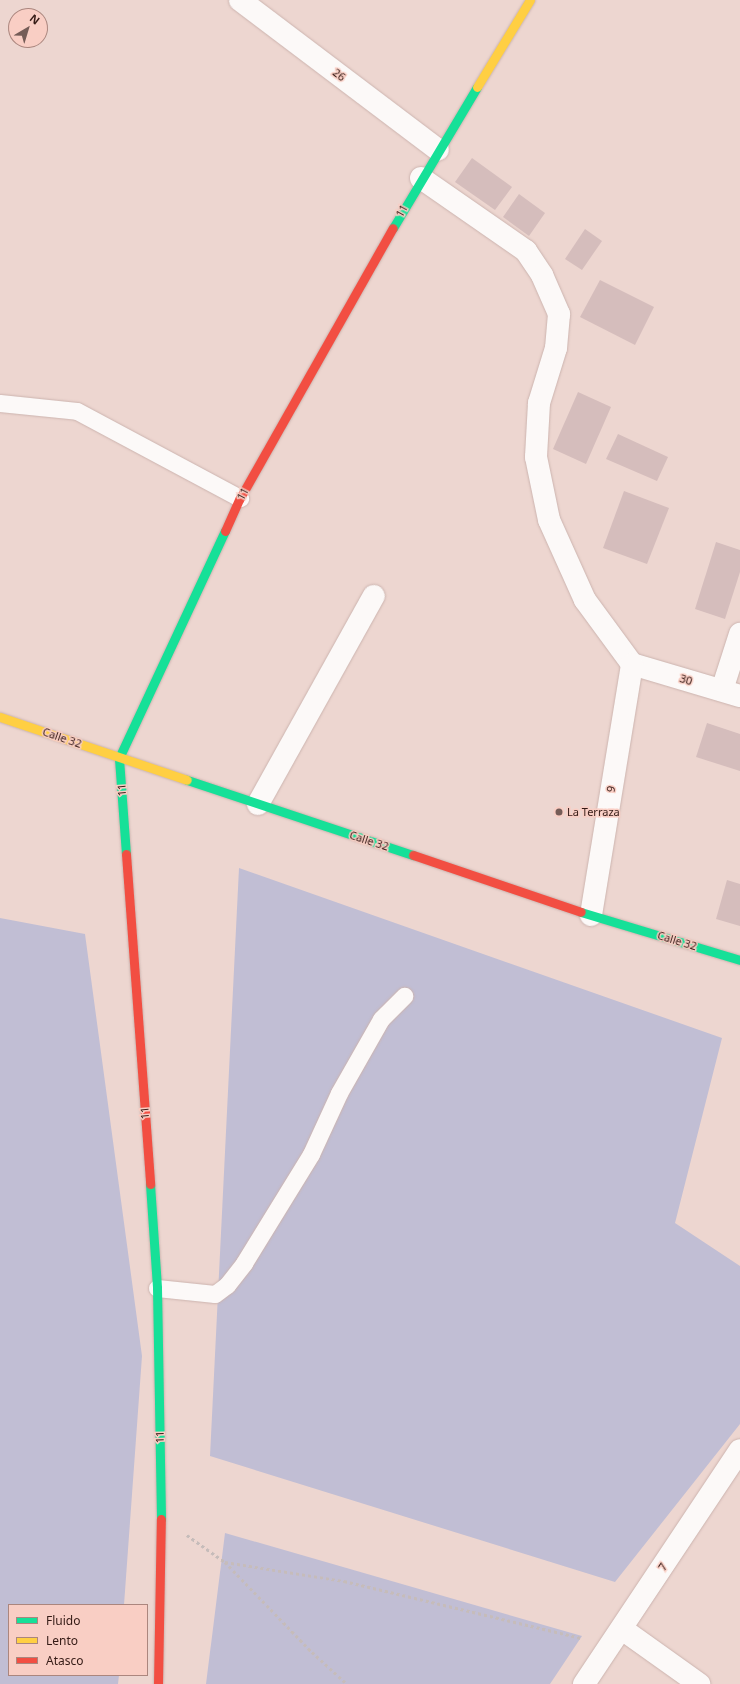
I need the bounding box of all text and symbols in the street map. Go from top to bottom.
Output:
north arrow [8,8,48,48]
text: N [27,10,43,28]
street label: 26 [330,66,348,84]
street label: 11 [393,202,411,220]
street label: 11 [234,485,252,503]
street label: 30 [678,672,694,688]
street label: Calle 32 [41,725,83,751]
street label: 11 [115,783,129,797]
street label: 9 [604,785,618,793]
place label: La Terraza [567,805,620,819]
marker: La Terraza [554,807,564,817]
street label: Calle 32 [348,828,390,854]
street label: Calle 32 [656,929,698,953]
street label: 11 [138,1106,152,1120]
street label: 11 [153,1431,167,1443]
street label: 7 [656,1561,670,1573]
legend [8,1604,148,1676]
text: Fluido [46,1612,80,1629]
text: Lento [46,1632,78,1649]
text: Atasco [46,1652,84,1669]

